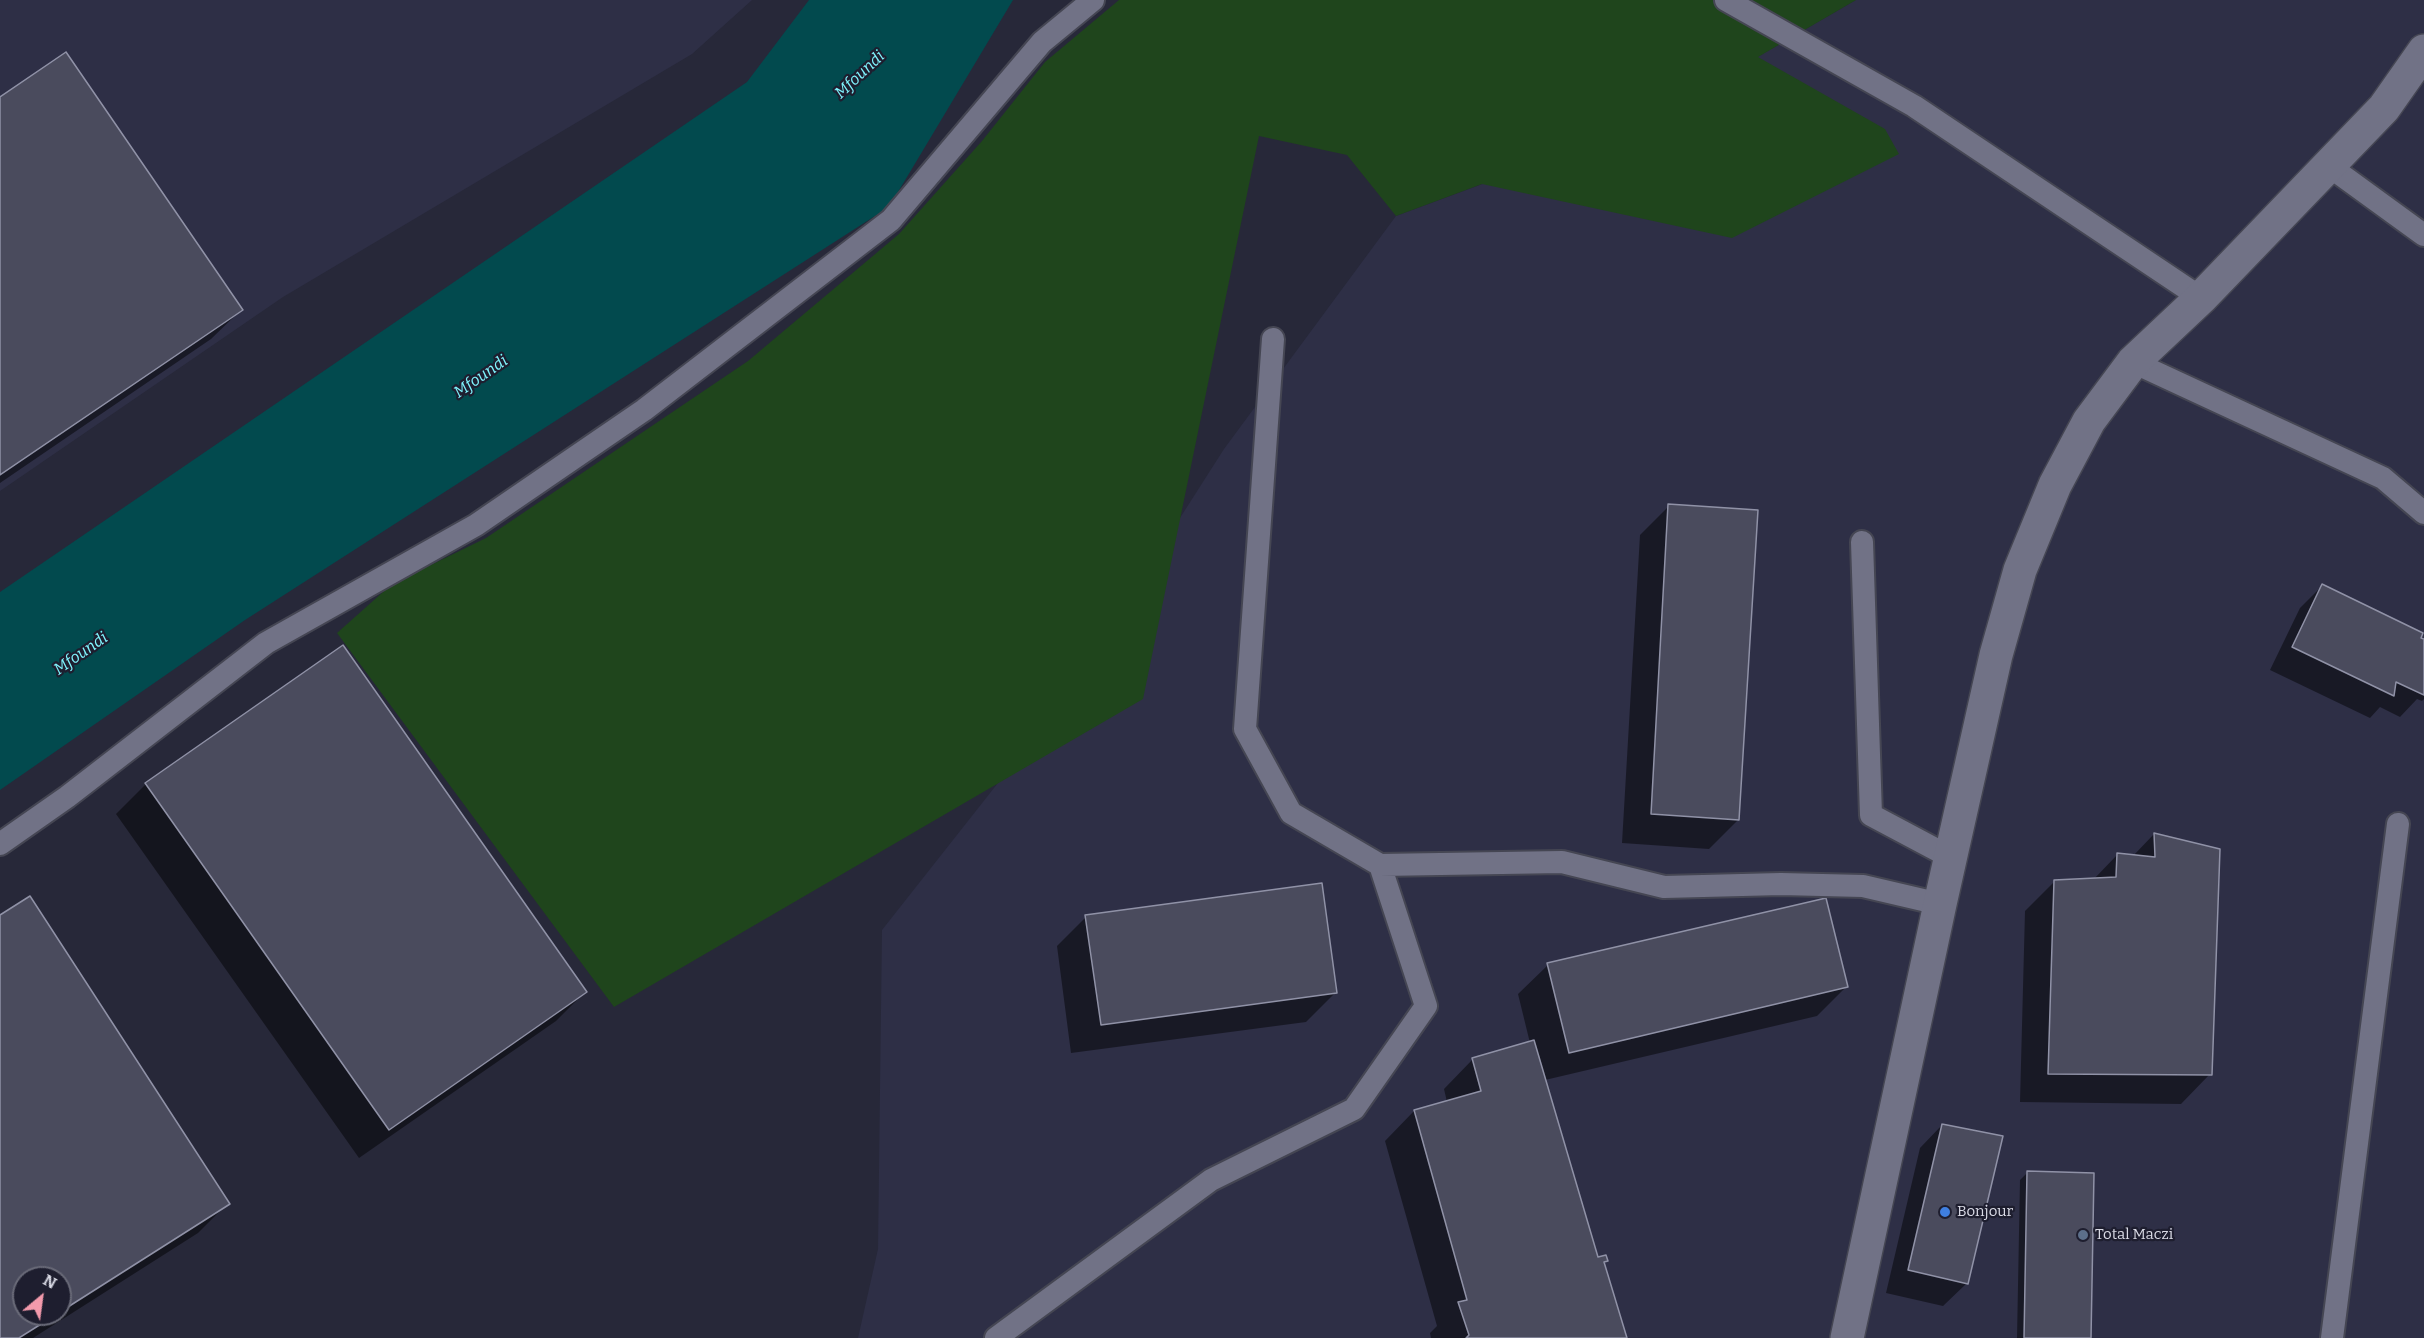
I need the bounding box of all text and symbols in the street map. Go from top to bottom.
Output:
water label: Mfoundi [831,47,889,103]
water label: Mfoundi [450,352,512,402]
water label: Mfoundi [50,629,112,679]
place label: Bonjour [1957,1203,2013,1221]
marker: Bonjour [1938,1205,1952,1219]
place label: Total Maczi [2095,1226,2173,1244]
marker: Total Maczi [2076,1228,2090,1242]
north arrow [12,1266,72,1326]
text: N [40,1270,60,1293]

